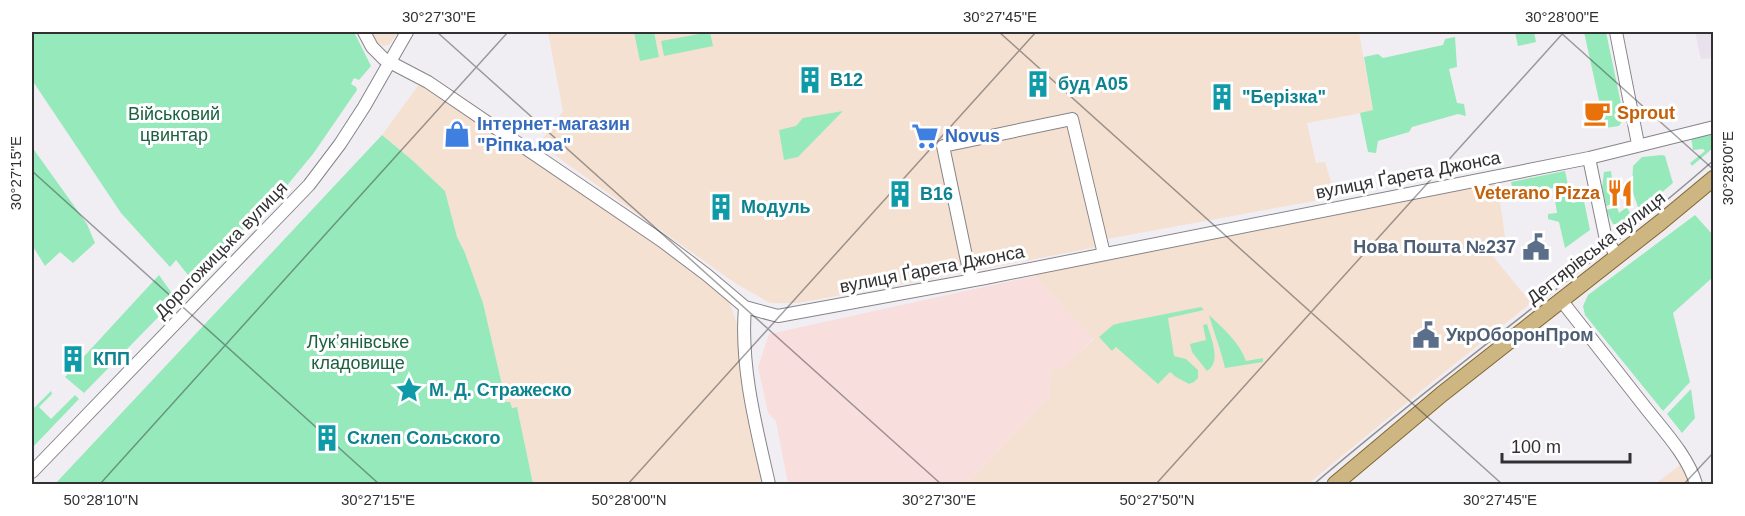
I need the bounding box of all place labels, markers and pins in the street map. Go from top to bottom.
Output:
building icon: B12 [795,65,825,95]
building icon: буд А05 [1023,69,1053,99]
place label: B12 [830,70,863,90]
place label: буд А05 [1058,74,1128,94]
building icon: "Берізка" [1207,82,1237,112]
place label: "Берізка" [1242,87,1326,107]
cafe icon: Sprout [1582,98,1612,128]
place label: Sprout [1617,103,1675,123]
place label: Інтернет-магазин "Ріпка.юа" [477,114,630,155]
shop icon: Інтернет-магазин "Ріпка.юа" [442,119,472,149]
supermarket icon: Novus [910,121,940,151]
place label: Novus [945,126,1000,146]
restaurant icon: Veterano Pizza [1605,178,1635,208]
building icon: B16 [885,179,915,209]
place label: Veterano Pizza [1474,183,1601,203]
place label: B16 [920,184,953,204]
building icon: Модуль [706,192,736,222]
place label: Модуль [741,197,811,217]
public building icon: Нова Пошта №237 [1521,232,1551,262]
place label: Нова Пошта №237 [1353,237,1516,257]
public building icon: УкрОборонПром [1411,320,1441,350]
place label: УкрОборонПром [1446,325,1594,345]
building icon: КПП [58,344,88,374]
place label: КПП [93,349,130,369]
place icon: М. Д. Стражеско [394,375,424,405]
place label: М. Д. Стражеско [429,380,572,400]
building icon: Склеп Сольского [312,423,342,453]
place label: Склеп Сольского [347,428,500,448]

